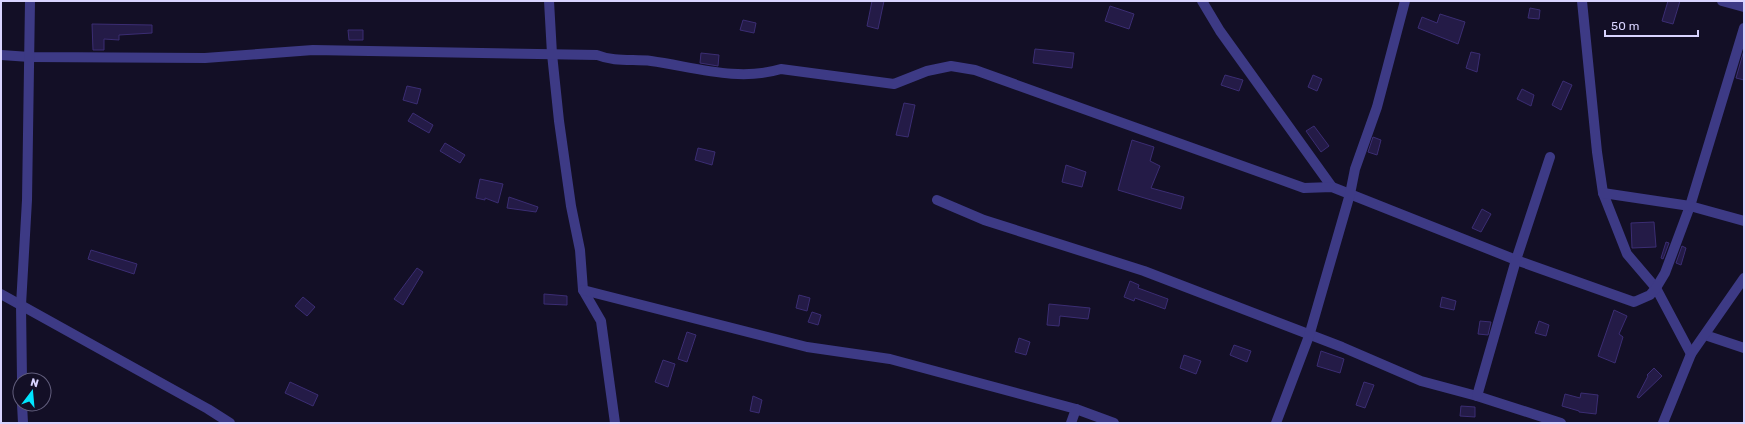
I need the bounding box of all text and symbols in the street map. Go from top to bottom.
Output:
scale bar [1605,12,1698,38]
text: 50 m [1611,19,1639,33]
north arrow [12,372,52,412]
text: N [29,376,40,390]

